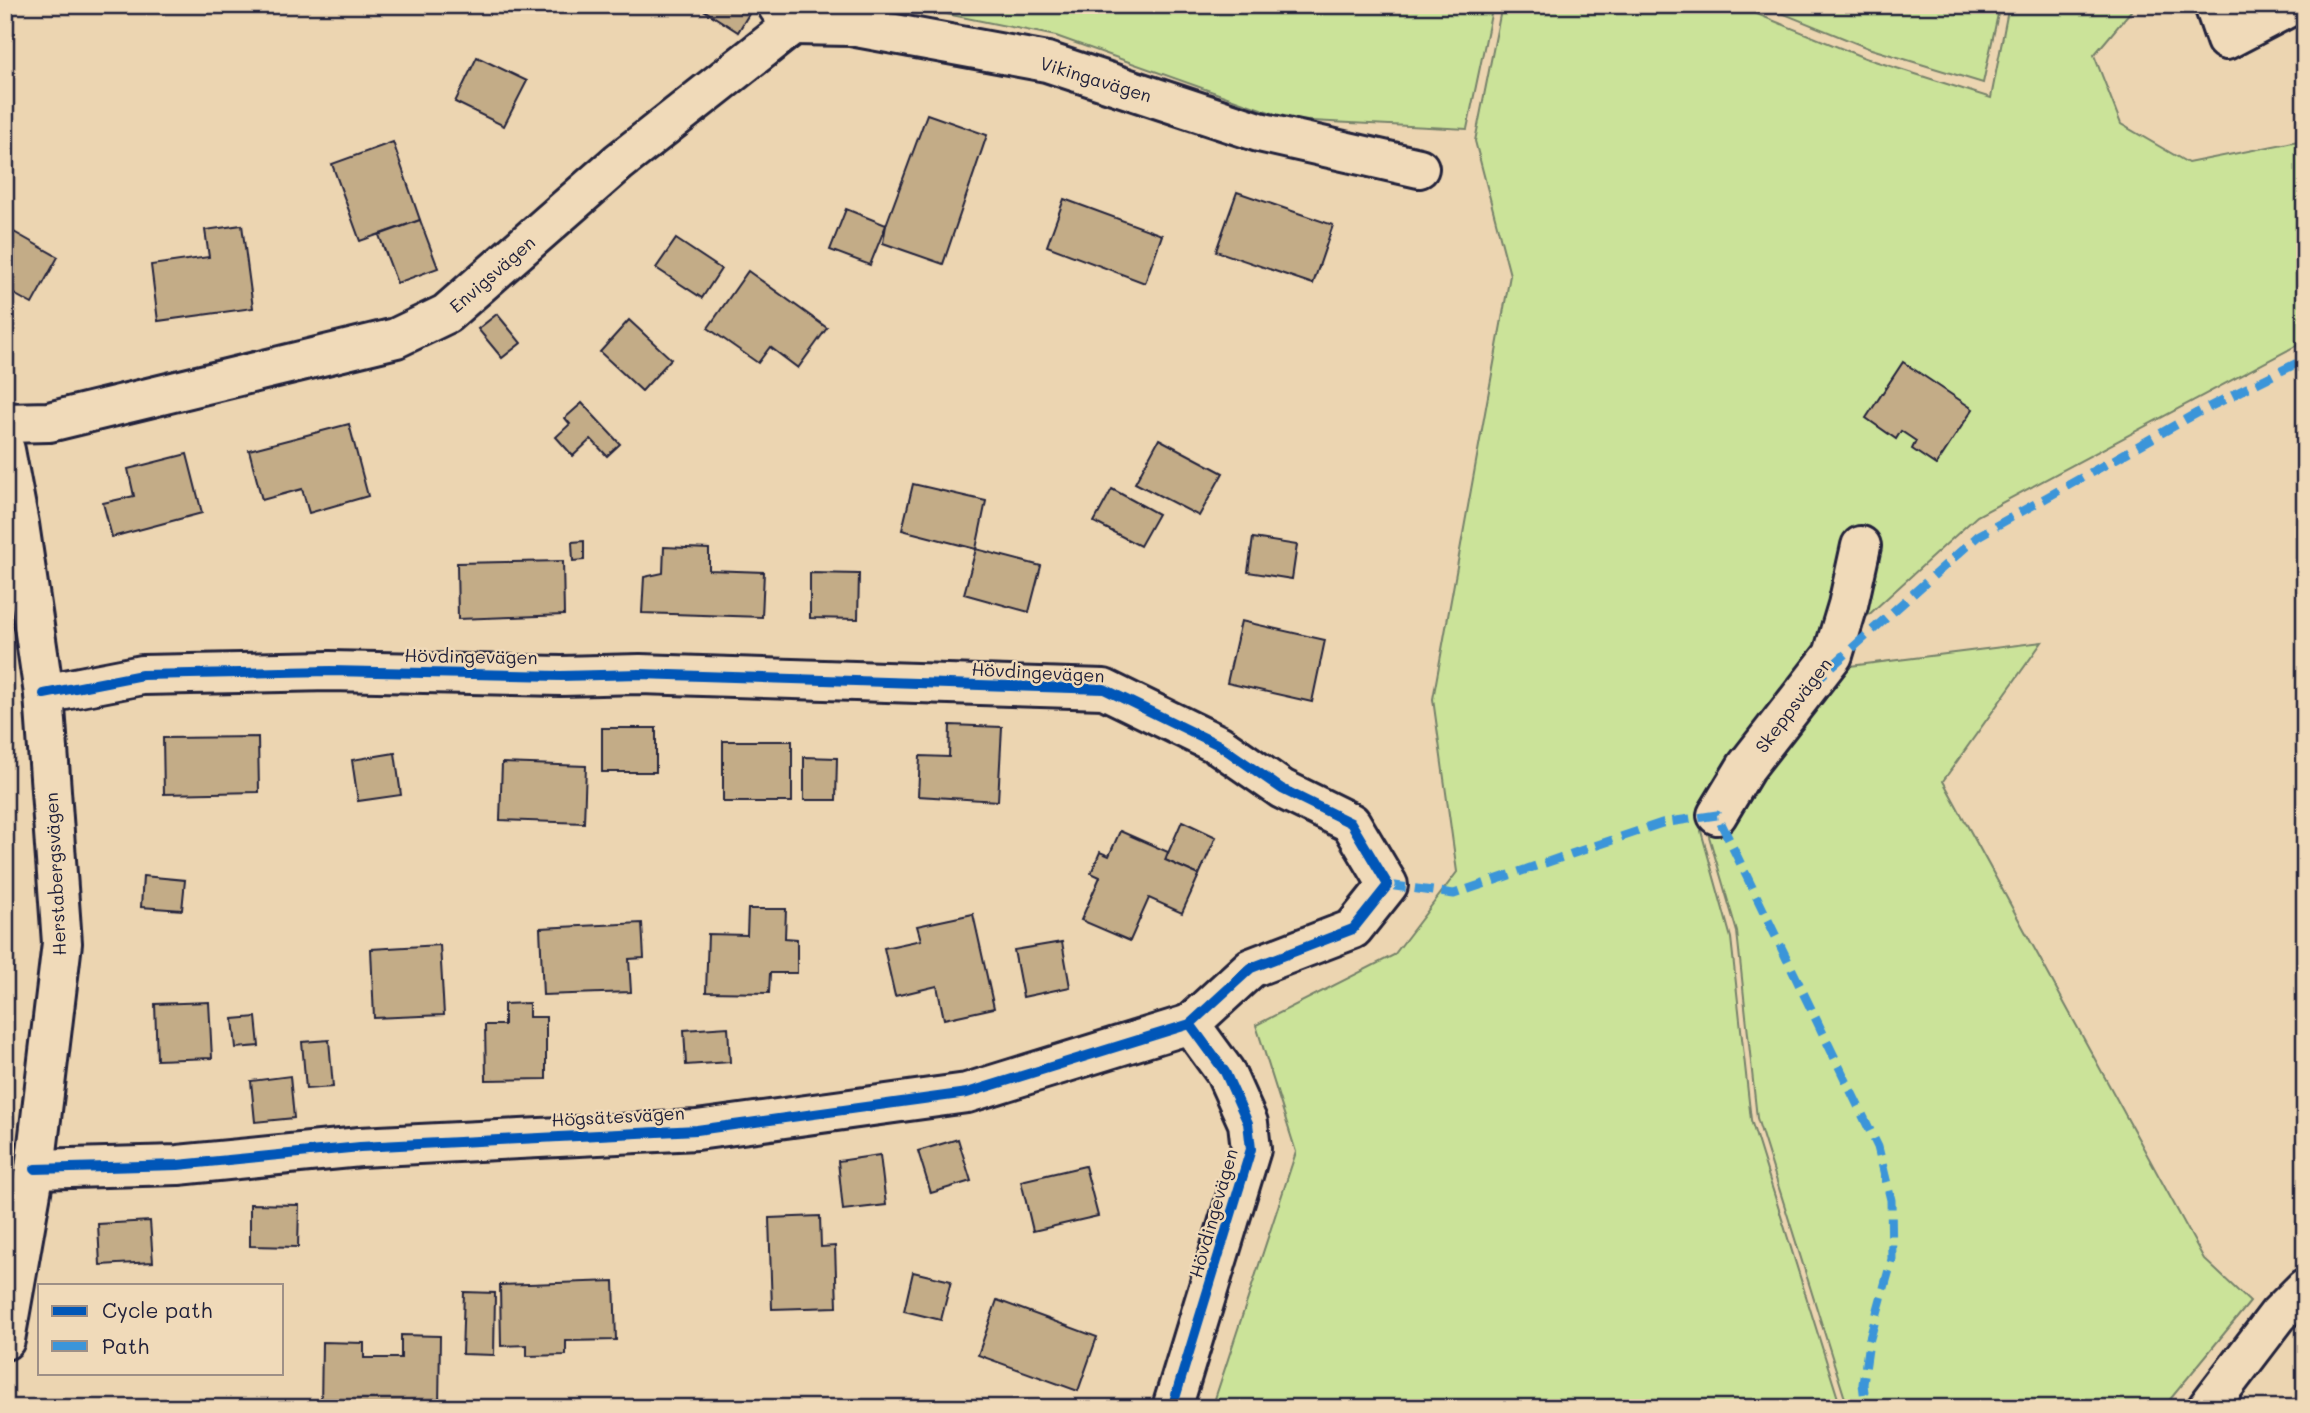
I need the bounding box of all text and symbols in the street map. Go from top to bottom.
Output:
street label: Vikingavägen [1037,51,1155,107]
street label: Envigsvägen [444,230,540,318]
street label: Hövdingevägen [404,643,538,669]
street label: Skeppsvägen [1749,653,1837,757]
street label: Hövdingevägen [971,657,1105,687]
street label: Herstabergsvägen [39,792,71,956]
street label: Högsätesvägen [551,1101,685,1131]
street label: Hövdingevägen [1183,1146,1243,1280]
legend [38,1284,284,1374]
text: Cycle path [102,1296,212,1323]
text: Path [102,1332,149,1359]

